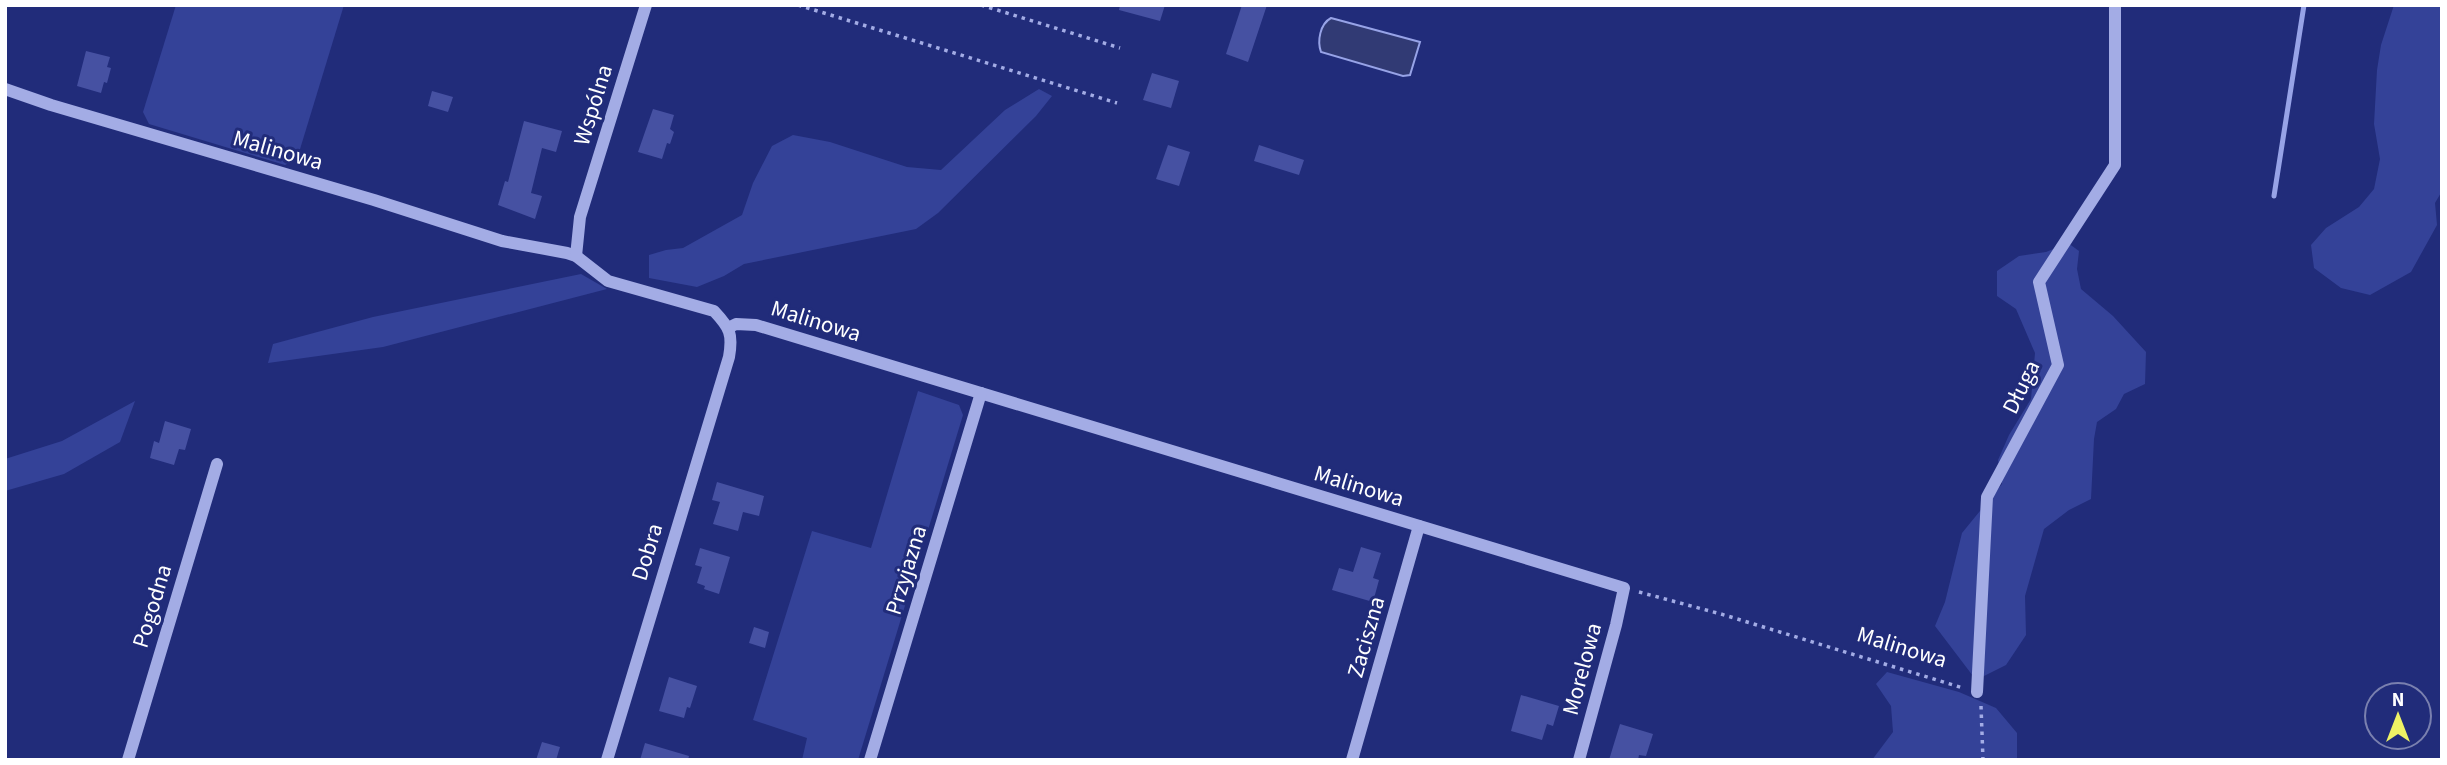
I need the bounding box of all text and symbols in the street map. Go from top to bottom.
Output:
street label: Wspólna [565,60,621,150]
street label: Malinowa [229,121,327,179]
street label: Malinowa [767,292,865,350]
street label: Długa [1994,354,2048,420]
street label: Malinowa [1310,457,1408,515]
street label: Dobra [623,519,671,585]
street label: Przyjazna [877,521,935,619]
street label: Pogodna [124,560,180,652]
street label: Zaciszna [1339,592,1393,682]
street label: Malinowa [1853,618,1951,676]
street label: Morelowa [1554,619,1610,719]
north arrow [2363,681,2433,751]
text: N [2392,687,2404,714]

